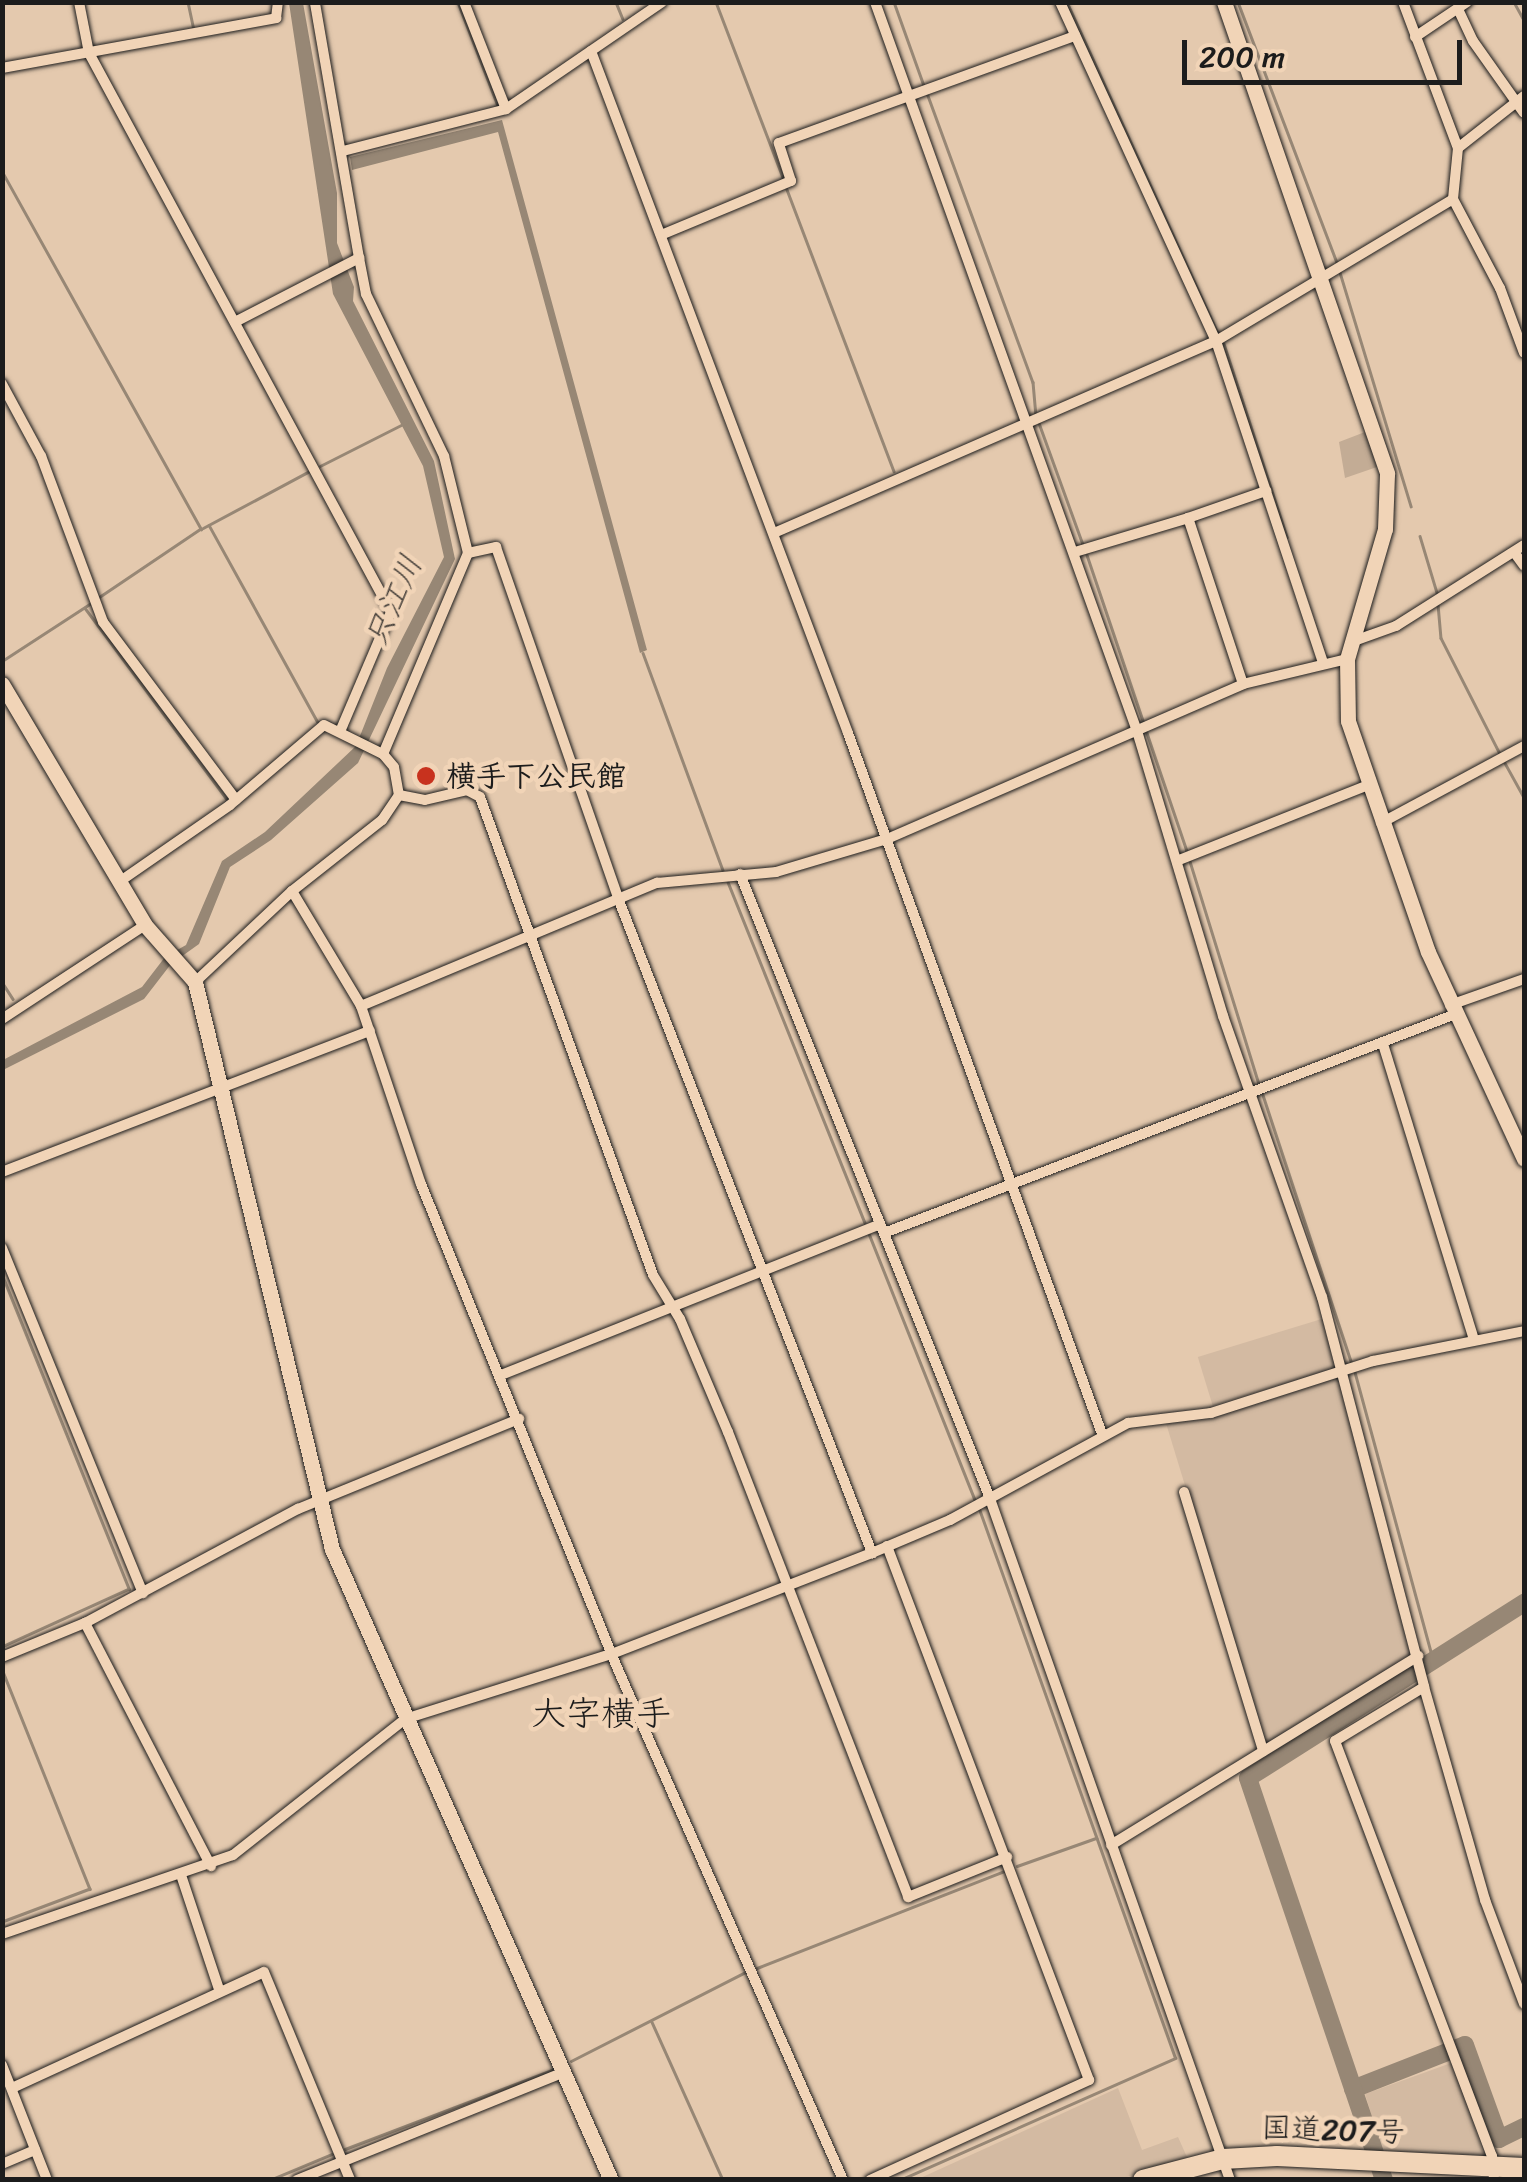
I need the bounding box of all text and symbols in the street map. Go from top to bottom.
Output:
scale bar [1187,20,1467,82]
text: 200 m [1199,30,1285,84]
water label: 只江川 [357,549,431,653]
place label: 横手下公民館 [446,758,626,794]
marker: 横手下公民館 [415,765,437,787]
district label: 大字横手 [531,1692,671,1734]
street label: 国道207号 [1261,2110,1405,2150]

